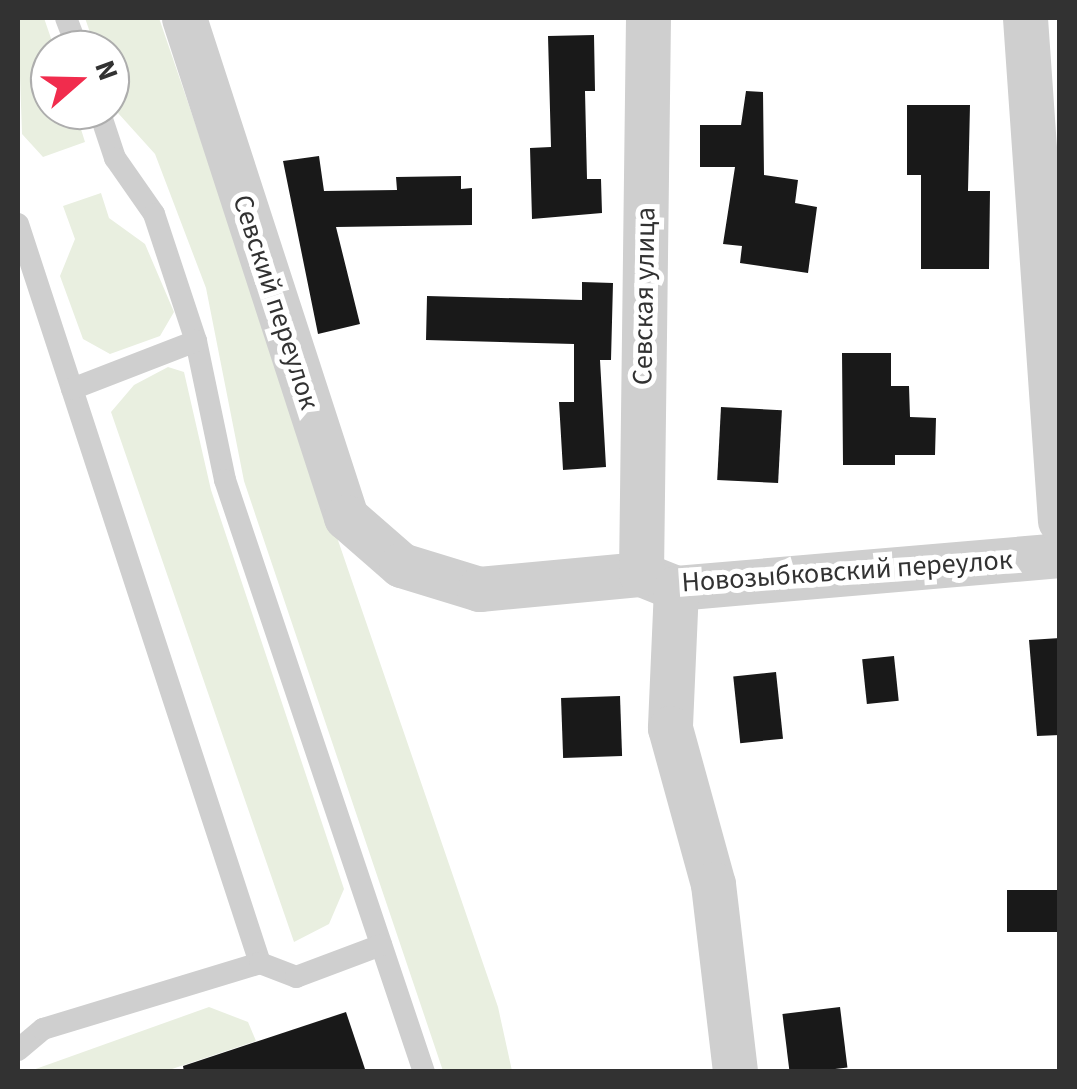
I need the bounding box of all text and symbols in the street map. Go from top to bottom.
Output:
north arrow [30,30,130,130]
text: N [84,55,128,86]
street label: Севский переулок [225,190,327,414]
street label: Севская улица [626,207,662,385]
street label: Новозыбковский переулок [680,543,1014,599]

